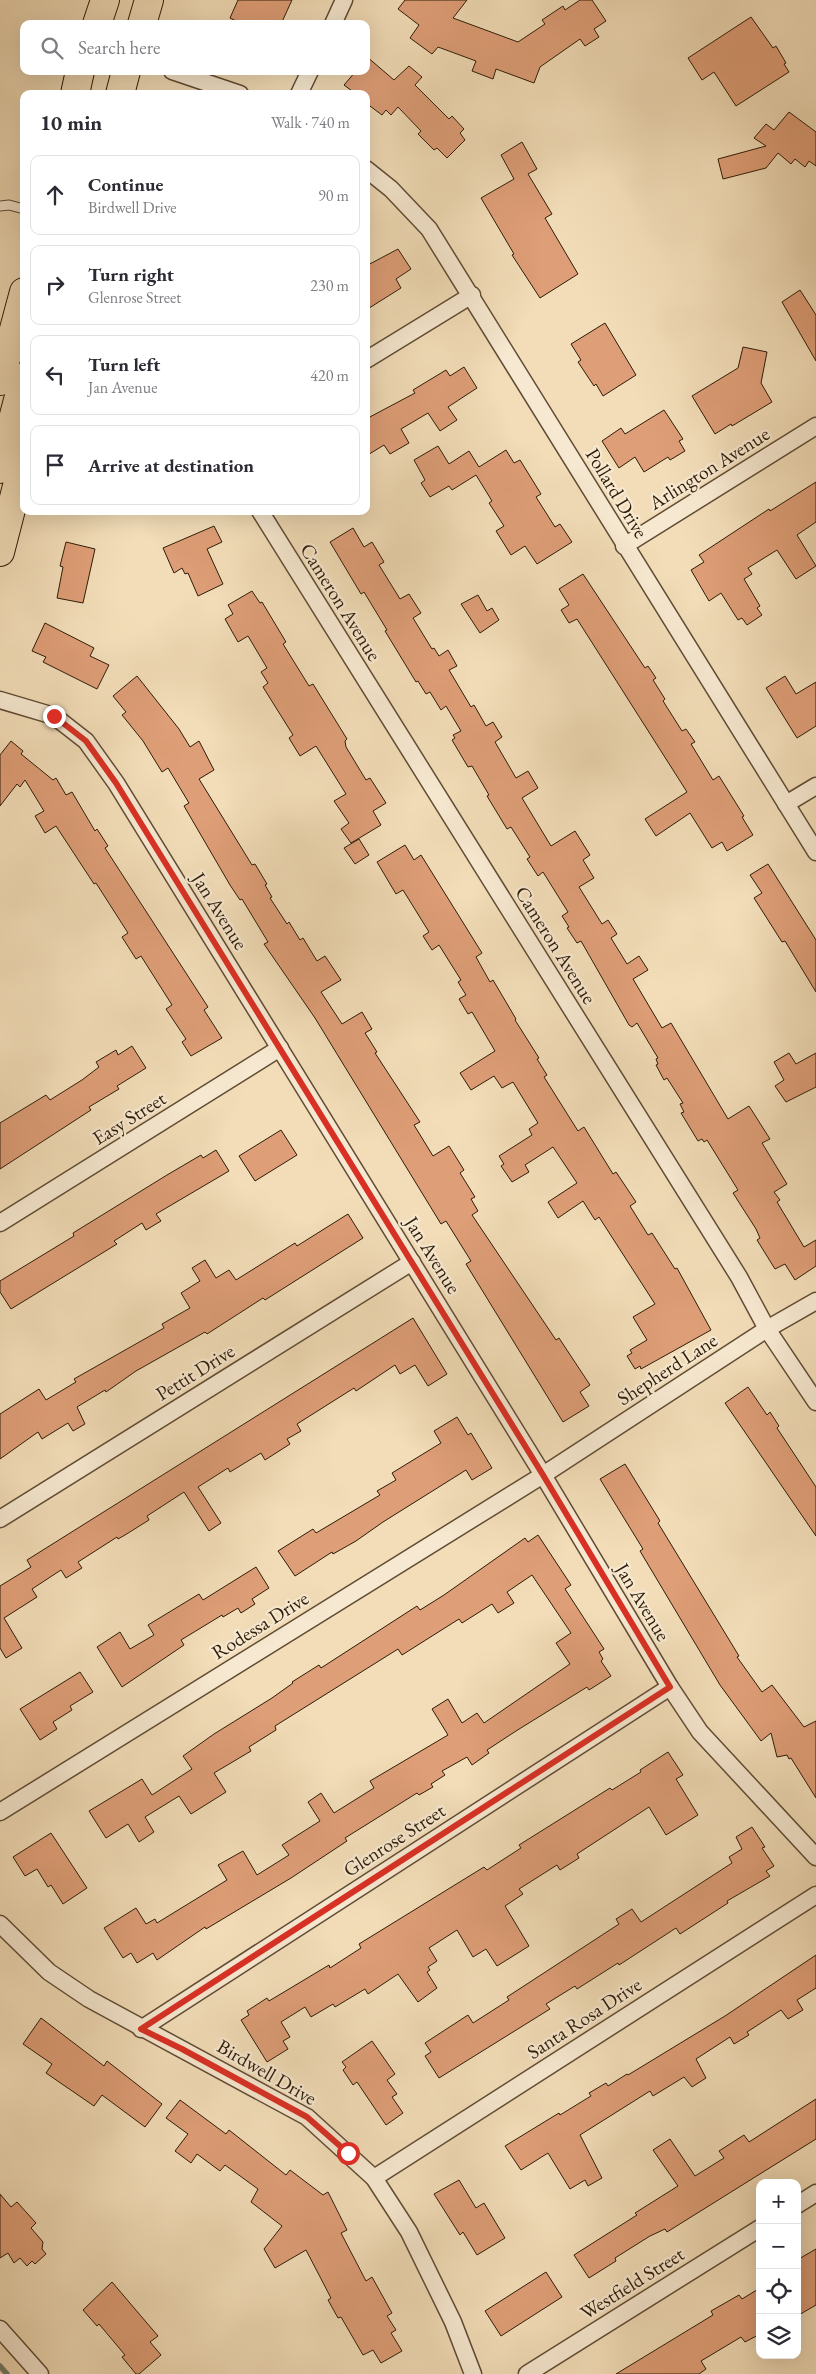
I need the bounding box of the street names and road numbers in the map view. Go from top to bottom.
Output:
street label: Arlington Avenue [643,420,774,516]
street label: Pollard Drive [580,443,654,543]
street label: Cameron Avenue [294,538,388,666]
street label: Jan Avenue [185,866,254,955]
street label: Cameron Avenue [509,881,603,1009]
street label: Easy Street [87,1085,171,1151]
street label: Jan Avenue [398,1210,467,1299]
street label: Shepherd Lane [612,1327,722,1411]
street label: Pettit Drive [151,1337,239,1406]
street label: Jan Avenue [608,1556,677,1646]
street label: Rodessa Drive [207,1585,314,1665]
street label: Glenrose Street [338,1797,451,1883]
street label: Santa Rosa Drive [522,1971,646,2065]
street label: Birdwell Drive [213,2033,322,2111]
street label: Westfield Street [575,2240,689,2325]

